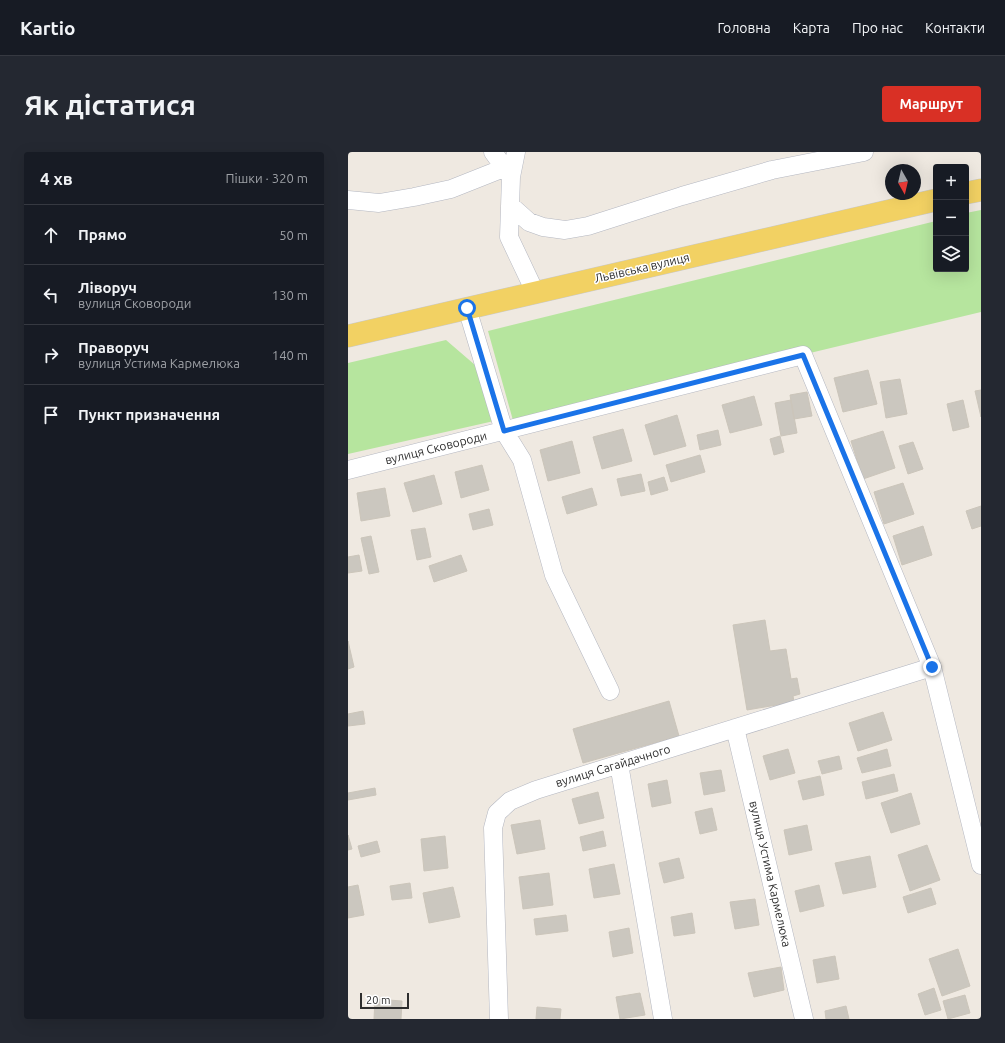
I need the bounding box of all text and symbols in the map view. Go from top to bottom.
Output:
text: Kartio [20,17,76,39]
text: Головна [717,20,771,36]
text: Карта [793,20,830,36]
text: Про нас [852,20,903,36]
text: Контакти [925,20,985,36]
button: Маршрут [882,86,981,122]
text: Як дістатися [24,89,196,120]
north arrow [885,164,921,200]
map controls [933,164,969,272]
button: + [933,164,969,200]
text: 4 хв [40,169,73,188]
text: Пішки · 320 m [226,171,308,185]
button: − [933,200,969,236]
icon: ahead [40,224,62,246]
text: Прямо [78,226,127,243]
text: 50 m [279,228,308,242]
button: layers [933,236,969,272]
street label: Львівська вулиця [593,250,691,285]
text: Ліворуч [78,279,137,296]
icon: left [40,284,62,306]
text: 130 m [272,288,308,302]
text: вулиця Сковороди [78,296,191,310]
route start [458,299,476,317]
text: Праворуч [78,339,149,356]
icon: right [40,344,62,366]
text: 140 m [272,348,308,362]
text: вулиця Устима Кармелюка [78,356,240,370]
icon: arrive [40,404,62,426]
text: Пункт призначення [78,406,220,423]
street label: вулиця Сковороди [384,429,488,466]
route end [923,658,941,676]
street label: вулиця Сагайдачного [554,742,672,789]
street label: вулиця Устима Кармелюка [747,800,794,948]
scale bar [360,991,409,1010]
text: 20 m [366,994,390,1006]

